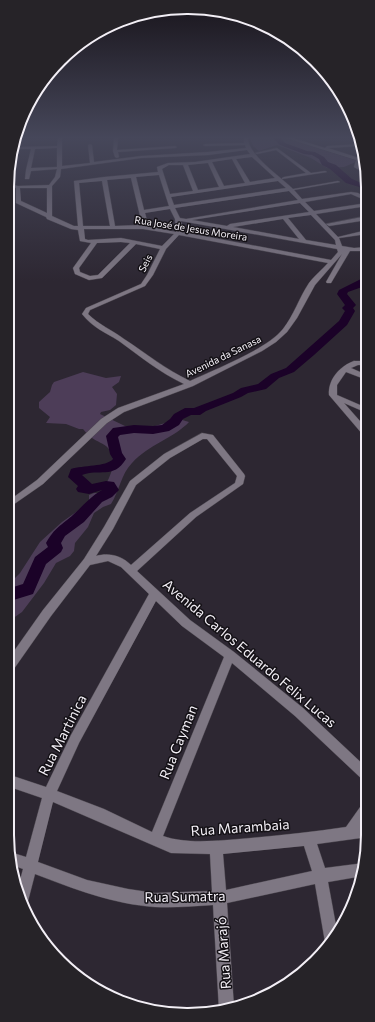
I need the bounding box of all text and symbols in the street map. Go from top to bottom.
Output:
street label: Rua José de Jesus Moreira [134,213,248,243]
street label: Seis [136,252,155,274]
street label: Avenida da Sanasa [183,332,263,380]
street label: Avenida Carlos Eduardo Felix Lucas [160,575,340,731]
street label: Rua Martinica [34,692,90,778]
street label: Rua Cayman [155,702,201,782]
street label: Rua Marambaia [190,815,290,839]
street label: Rua Sumatra [144,887,226,905]
street label: Rua Marajó [212,916,234,990]

